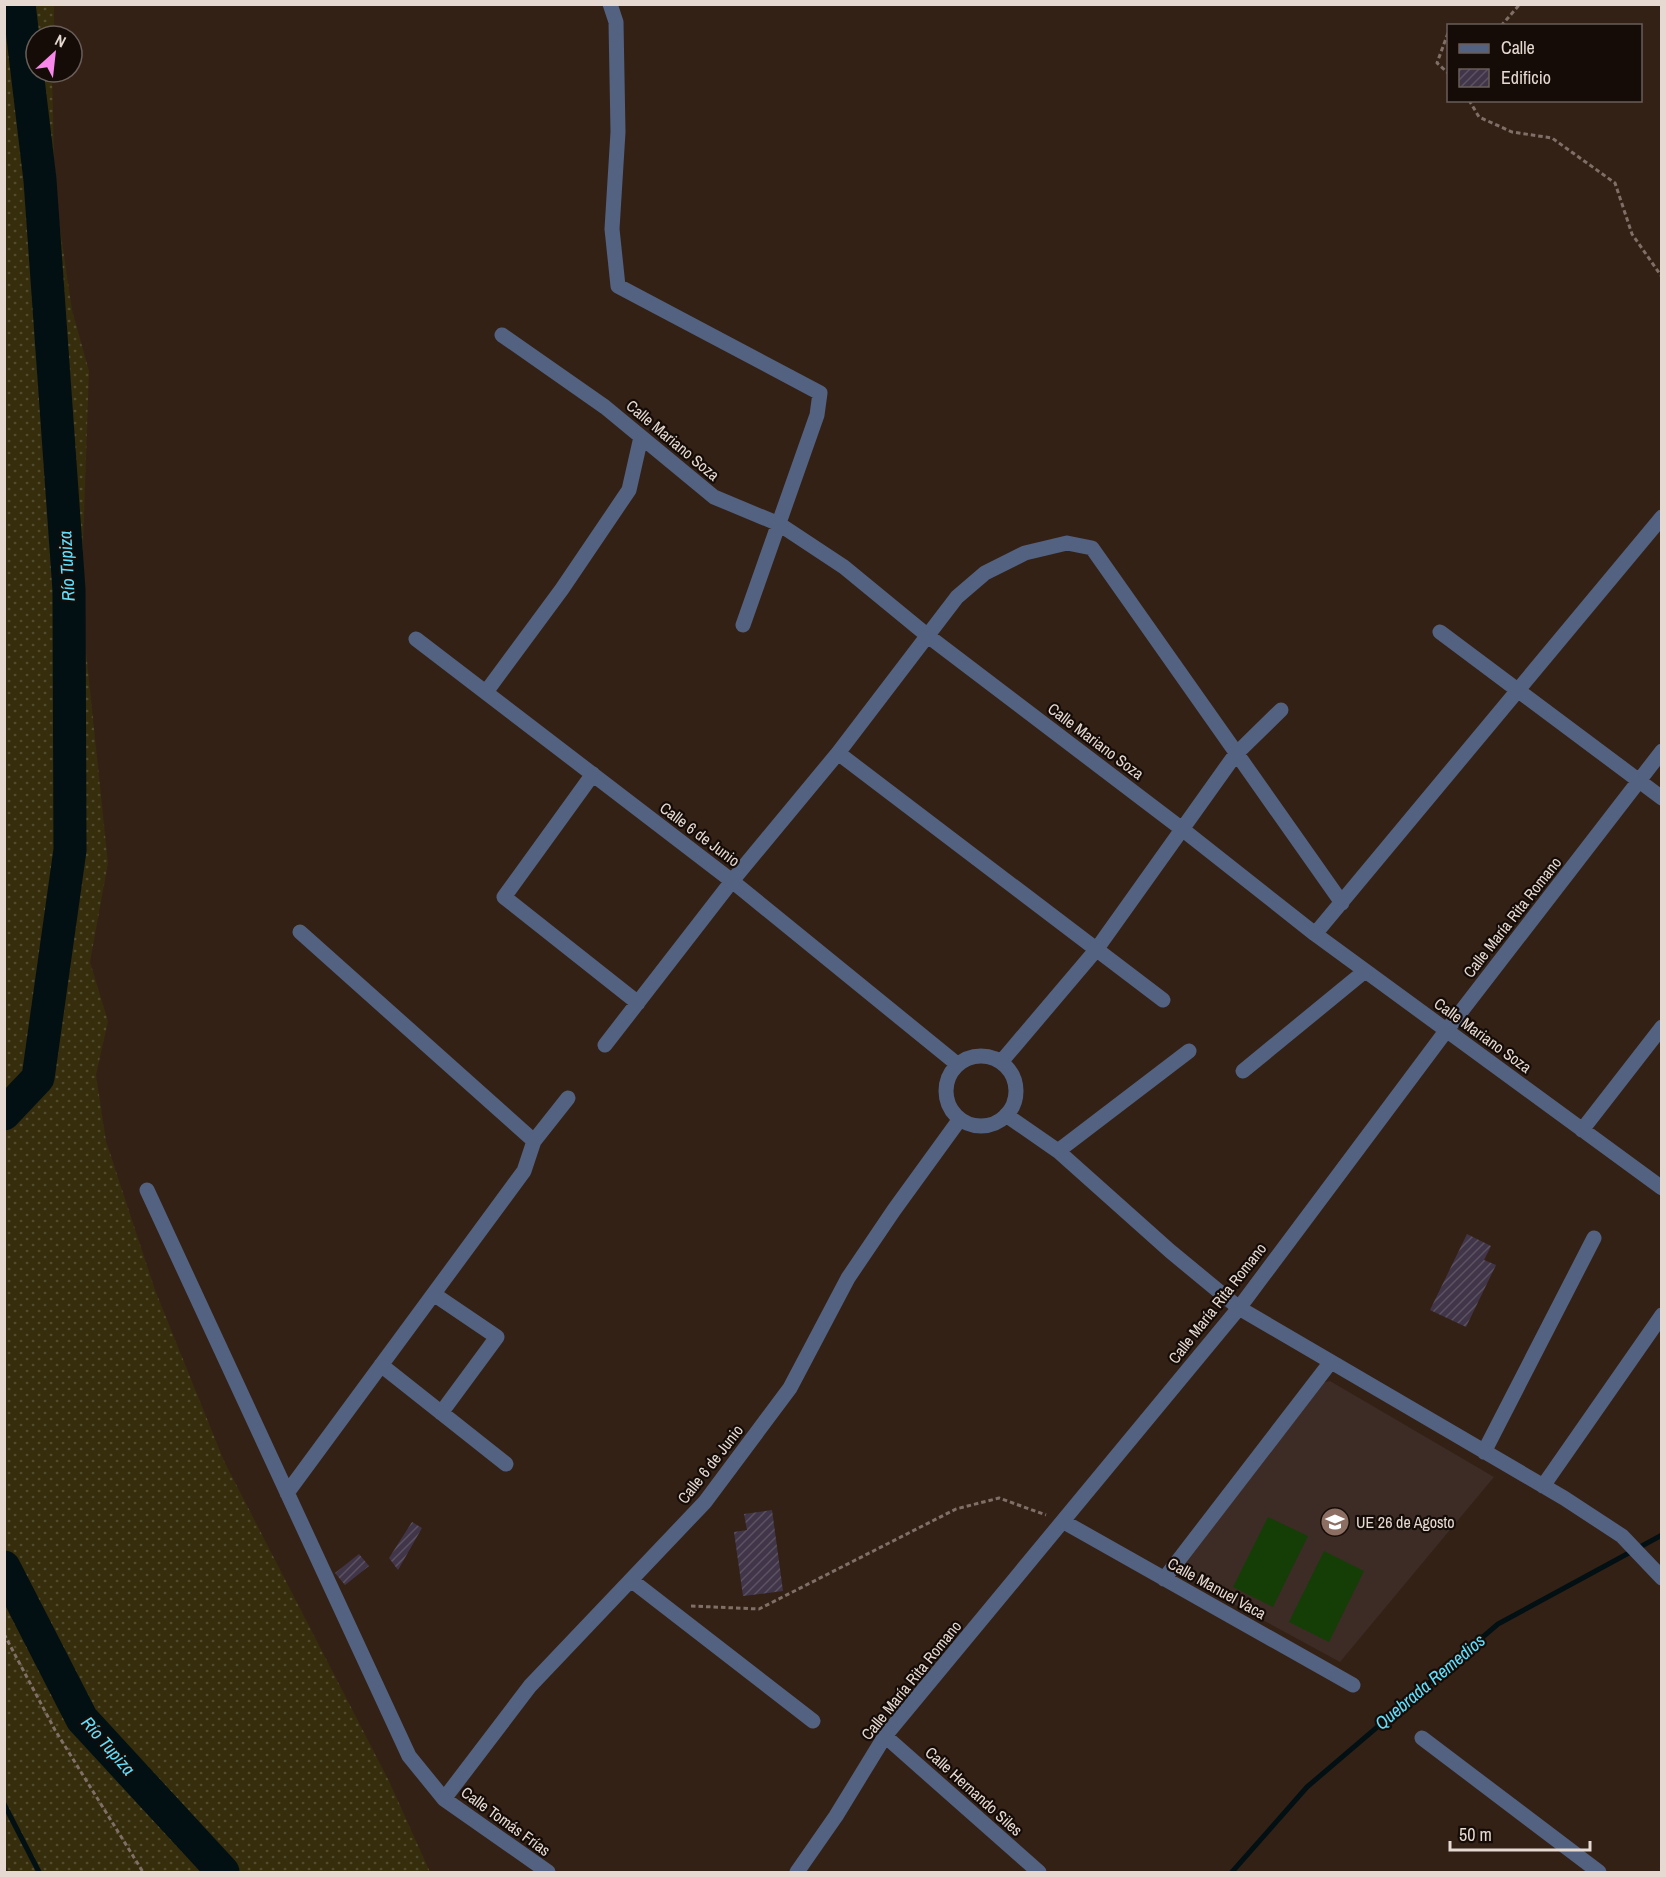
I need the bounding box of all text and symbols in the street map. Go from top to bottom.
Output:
north arrow [24,24,84,84]
legend [1447,24,1642,102]
text: N [52,29,70,53]
text: Calle [1501,35,1535,60]
text: Edificio [1501,65,1551,90]
street label: Calle Mariano Soza [622,395,725,486]
water label: Río Tupiza [52,530,81,602]
street label: Calle Mariano Soza [1043,698,1149,785]
street label: Calle 6 de Junio [656,797,744,871]
street label: Calle María Rita Romano [1458,852,1566,982]
street label: Calle Mariano Soza [1430,992,1537,1078]
street label: Calle María Rita Romano [1163,1238,1271,1368]
street label: Calle 6 de Junio [672,1420,748,1508]
school or university icon: UE 26 de Agosto [1319,1506,1351,1538]
place label: UE 26 de Agosto [1356,1511,1454,1533]
street label: Calle Manuel Vaca [1164,1552,1271,1624]
street label: Calle María Rita Romano [856,1616,966,1744]
water label: Quebrada Remedios [1369,1628,1490,1735]
water label: Río Tupiza [76,1711,141,1781]
street label: Calle Hernando Siles [921,1741,1027,1841]
street label: Calle Tomás Frías [457,1781,555,1861]
scale bar [1450,1814,1590,1852]
text: 50 m [1459,1822,1492,1847]

